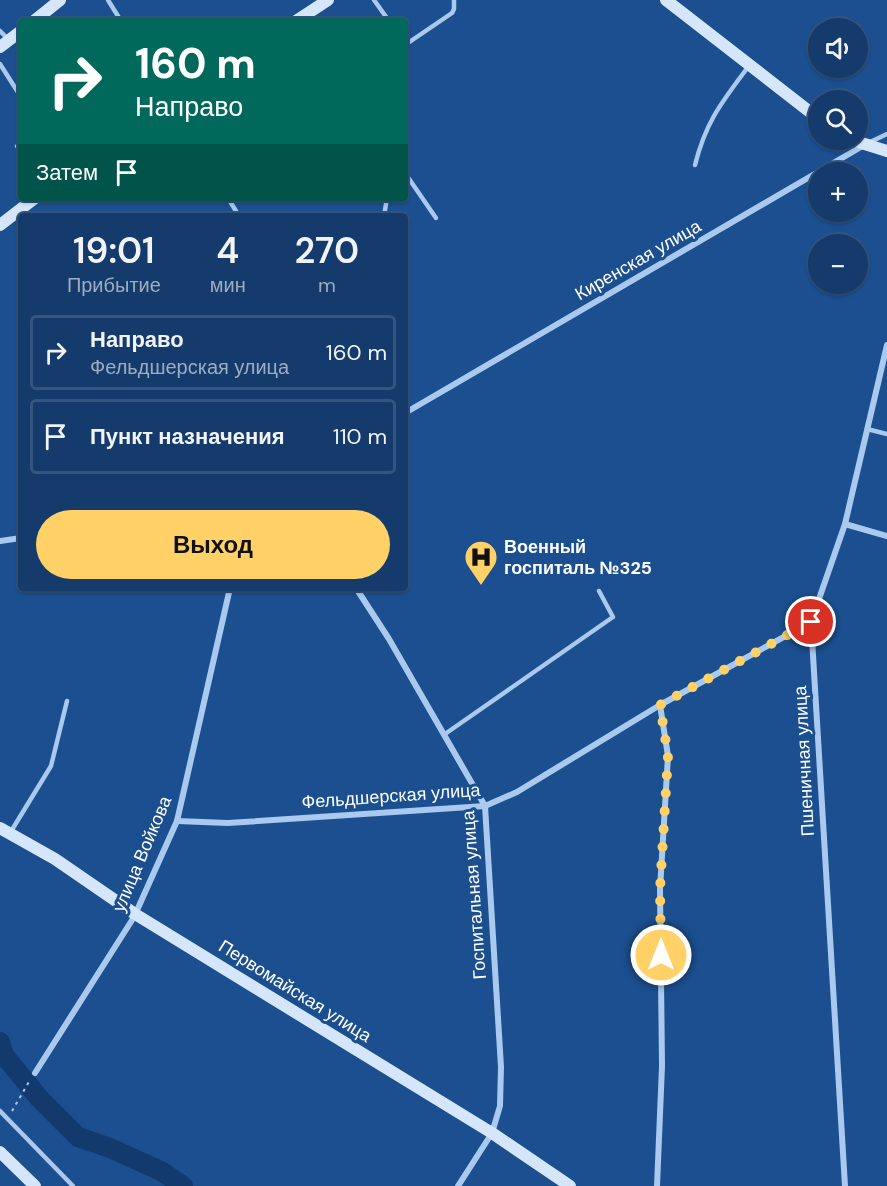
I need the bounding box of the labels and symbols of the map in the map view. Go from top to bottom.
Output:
street label: Киренская улица [571,214,706,306]
place label: Военный госпиталь №325 [504,535,652,580]
hospital icon: Военный госпиталь №325 [463,539,499,586]
pin [785,596,836,647]
street label: Пшеничная улица [788,684,820,837]
street label: Фельдшерская улица [301,778,482,814]
street label: улица Войкова [107,791,178,916]
street label: Госпитальная улица [456,809,492,980]
position arrow [629,923,693,987]
street label: Первомайская улица [214,934,377,1048]

